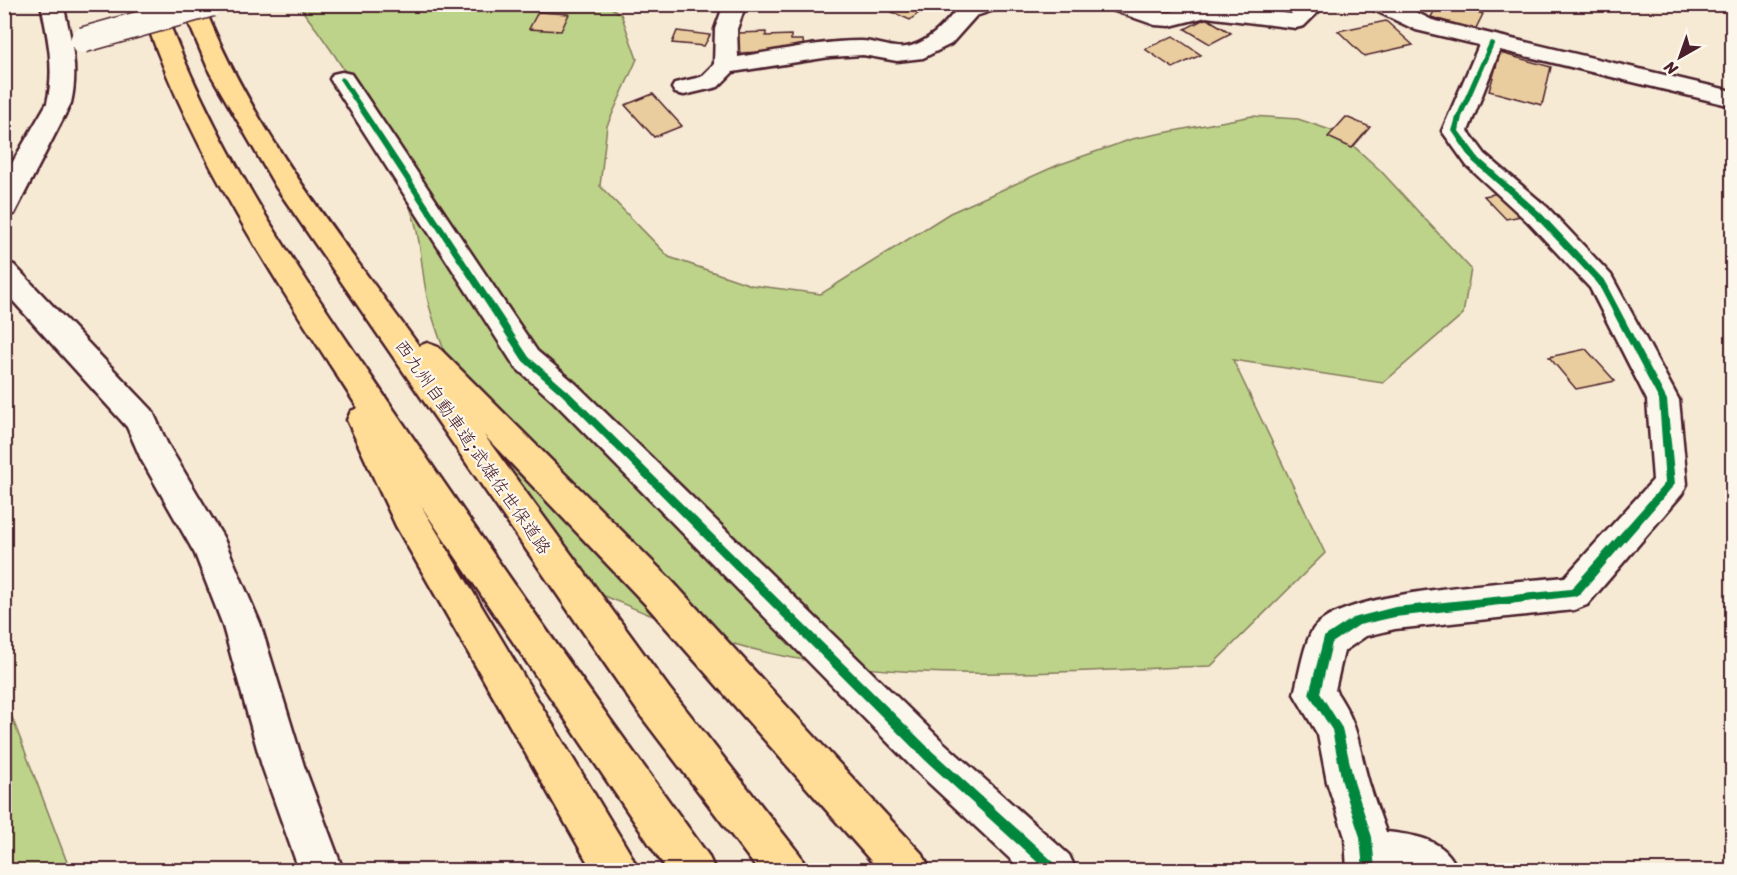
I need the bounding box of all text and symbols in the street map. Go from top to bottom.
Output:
north arrow [1650,27,1710,87]
text: N [1656,53,1685,83]
street label: 西九州自動車道;武雄佐世保道路 [386,332,560,562]

